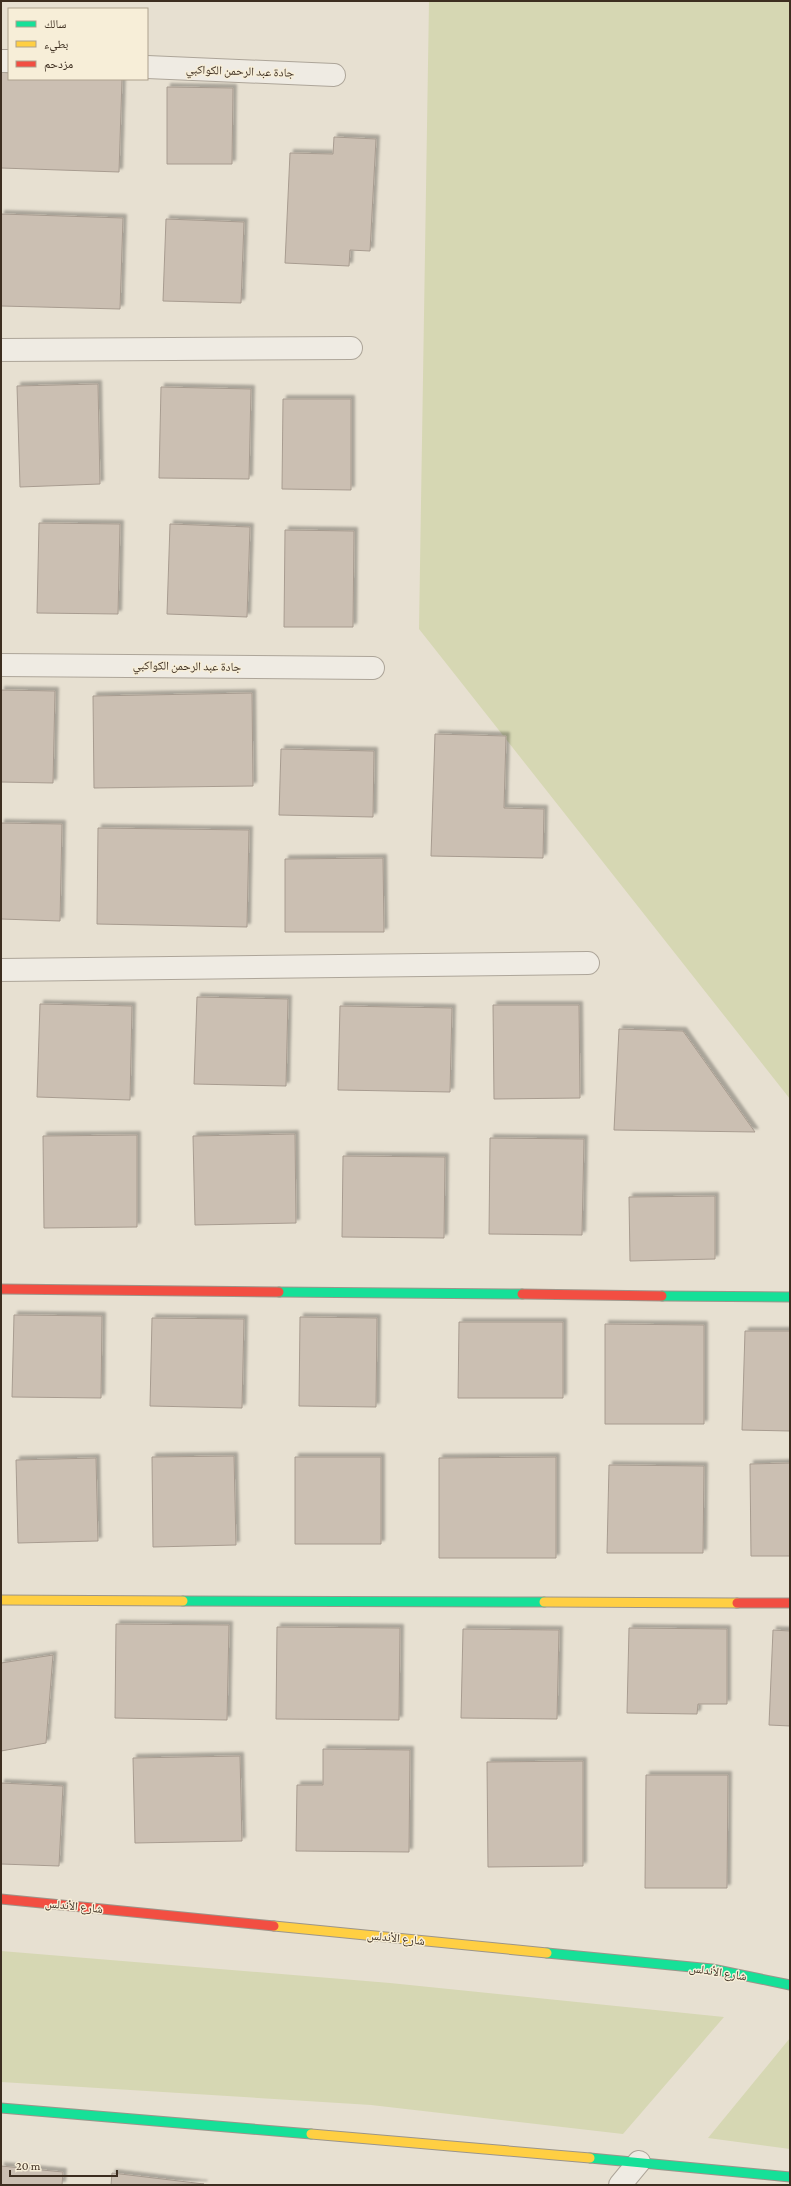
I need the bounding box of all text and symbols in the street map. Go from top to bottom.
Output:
legend [8,8,148,80]
text: سالك [44,17,66,31]
text: بطيء [44,37,68,54]
text: مزدحم [44,57,73,72]
street label: جادة عبد الرحمن الكواكبي [185,62,295,83]
street label: جادة عبد الرحمن الكواكبي [133,658,242,677]
street label: شارع الأندلس [44,1896,104,1917]
street label: شارع الأندلس [366,1928,426,1949]
street label: شارع الأندلس [688,1961,748,1984]
scale bar [10,2152,117,2178]
text: 20 m [16,2159,41,2173]

